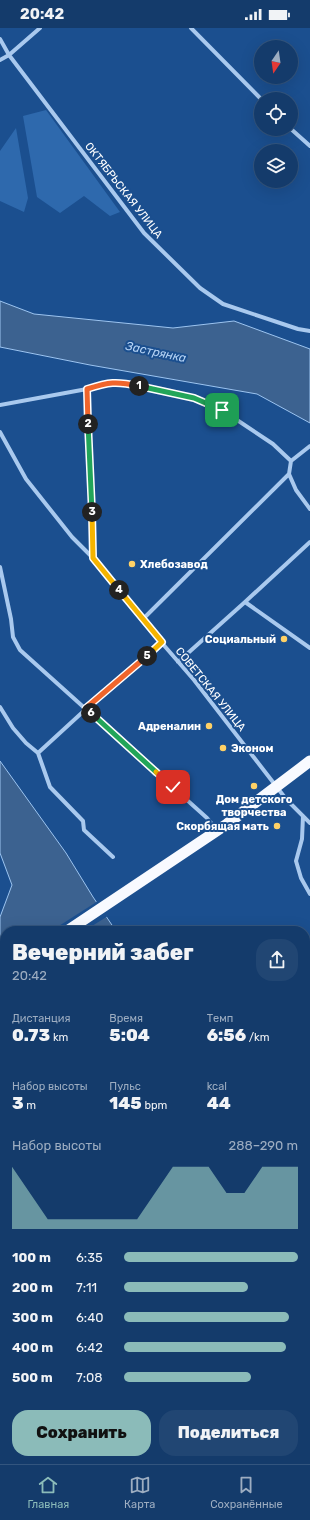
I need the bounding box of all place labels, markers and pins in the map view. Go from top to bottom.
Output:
pin: 1 [129,376,149,396]
pin [205,393,239,427]
pin: 2 [78,414,98,434]
pin: 3 [82,502,102,522]
place label: Хлебозавод [140,558,208,571]
marker: Хлебозавод [127,559,137,569]
pin: 4 [109,580,129,600]
place label: Социальный [205,633,276,646]
marker: Социальный [279,634,289,644]
pin: 5 [137,646,157,666]
pin: 6 [81,703,101,723]
place label: Адреналин [138,720,201,733]
marker: Адреналин [204,721,214,731]
place label: Эконом [231,742,273,755]
marker: Эконом [218,743,228,753]
pin [156,770,190,804]
marker: Дом детского творчества [249,781,259,791]
place label: Дом детского творчества [216,793,293,819]
place label: Скорбящая мать [176,820,269,833]
marker: Скорбящая мать [272,821,282,831]

